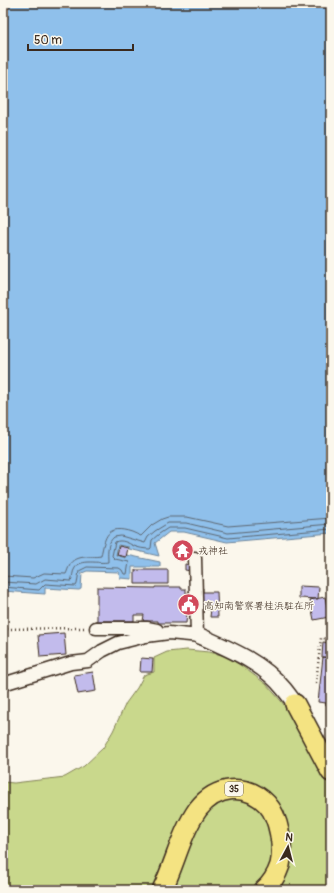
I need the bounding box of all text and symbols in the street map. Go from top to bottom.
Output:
scale bar [28,26,133,52]
text: 50 m [34,33,62,48]
temple icon: 戎神社 [170,537,196,563]
place label: 戎神社 [198,545,228,557]
public building icon: 高知南警察署桂浜駐在所 [175,592,201,618]
place label: 高知南警察署桂浜駐在所 [204,600,314,612]
road number: 35 [225,782,243,796]
north arrow [268,827,308,867]
text: N [285,831,294,845]

